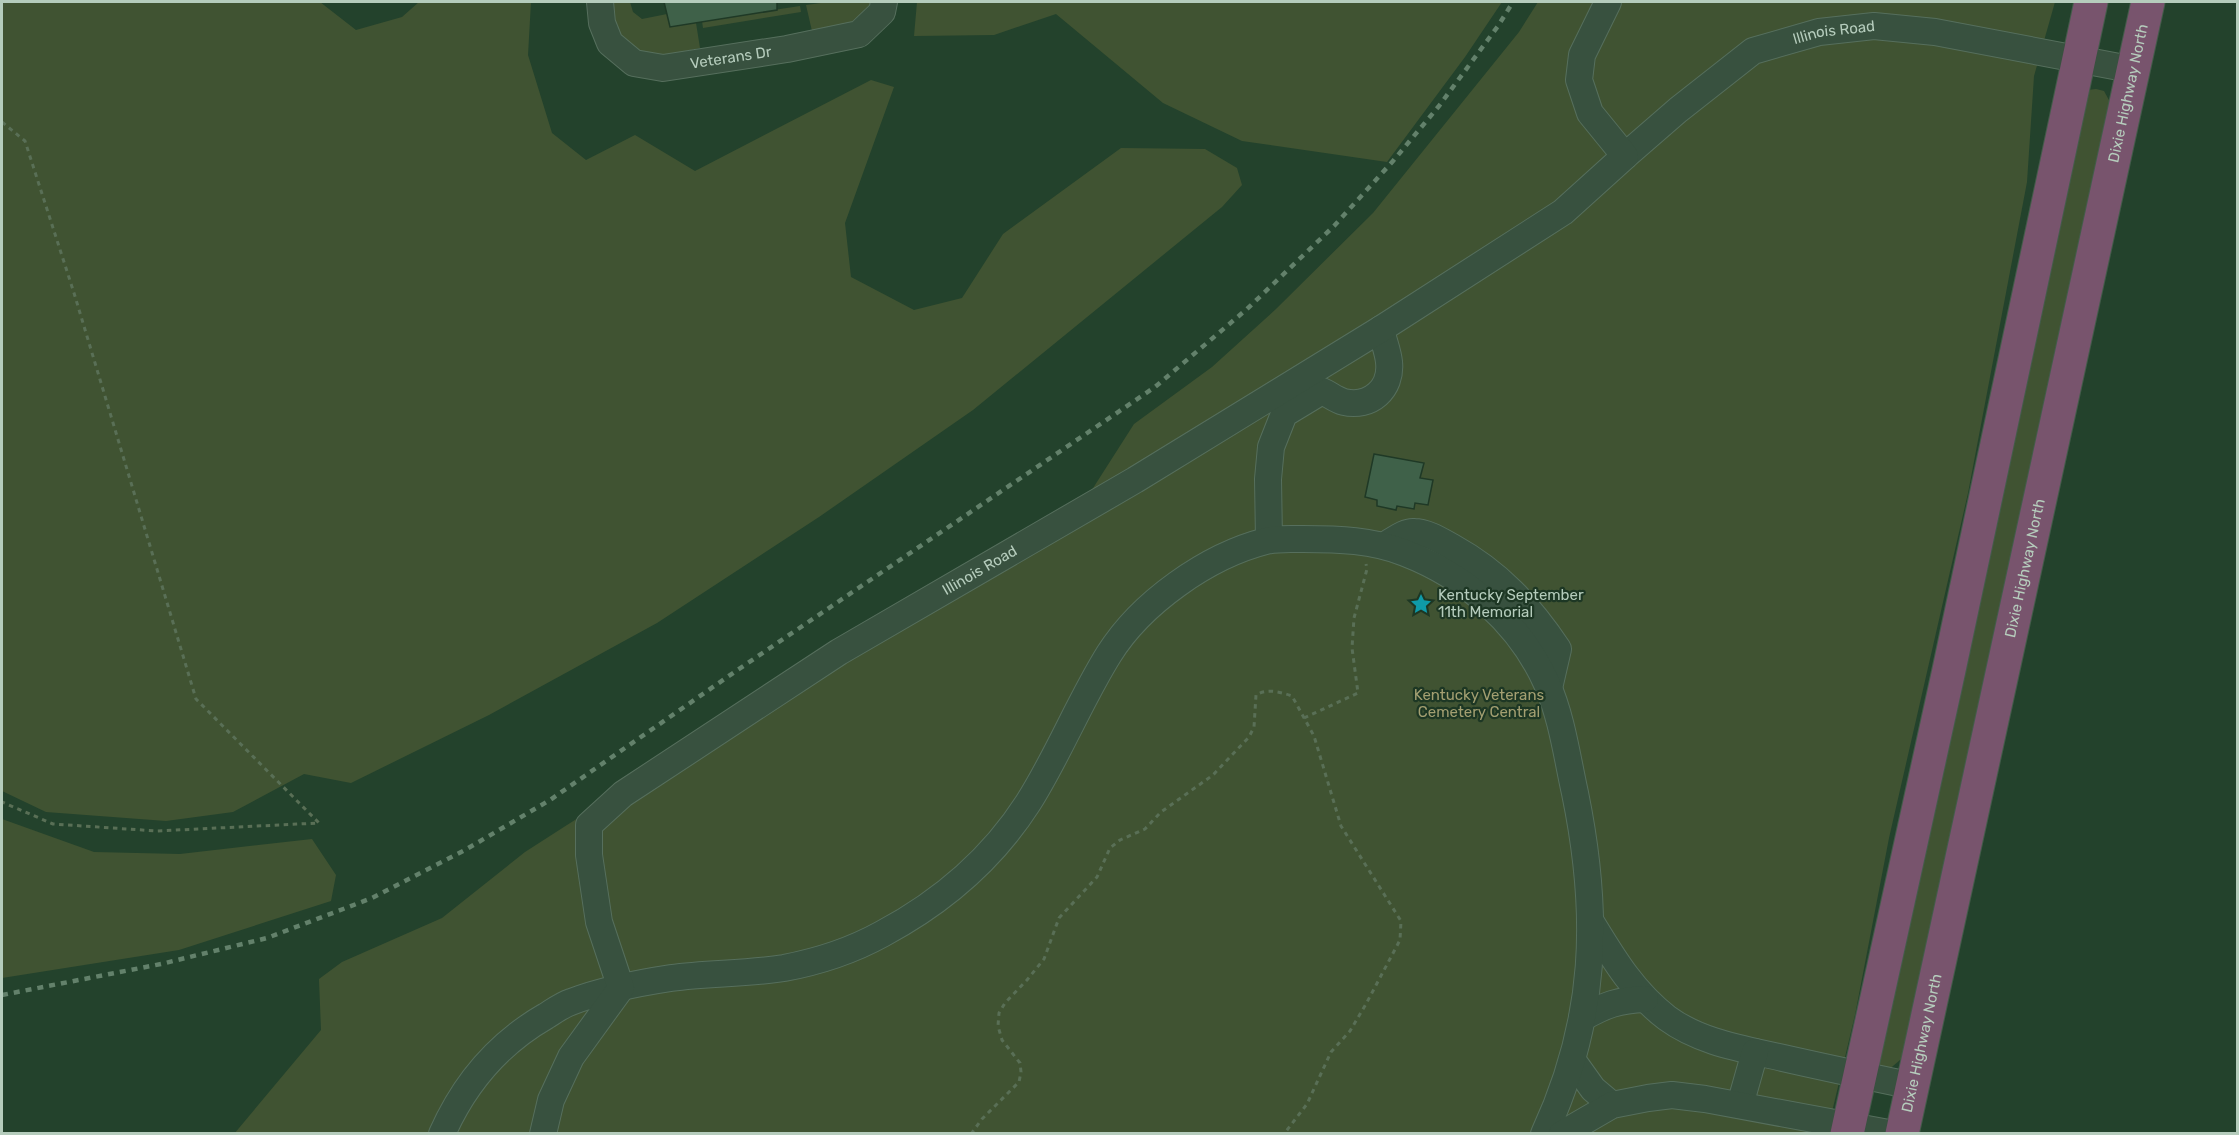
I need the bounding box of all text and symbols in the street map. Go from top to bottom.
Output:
street label: lllinois Road [1791,17,1876,48]
street label: Dixie Highway North [2104,22,2152,164]
street label: Veterans Dr [689,42,773,73]
street label: Dixie Highway North [2001,497,2049,639]
street label: Illinois Road [939,542,1020,599]
place label: Kentucky September 11th Memorial [1438,586,1584,621]
place icon: Kentucky September 11th Memorial [1409,592,1433,616]
park label: Kentucky Veterans Cemetery Central [1414,686,1544,721]
street label: Dixie Highway North [1898,972,1946,1114]

